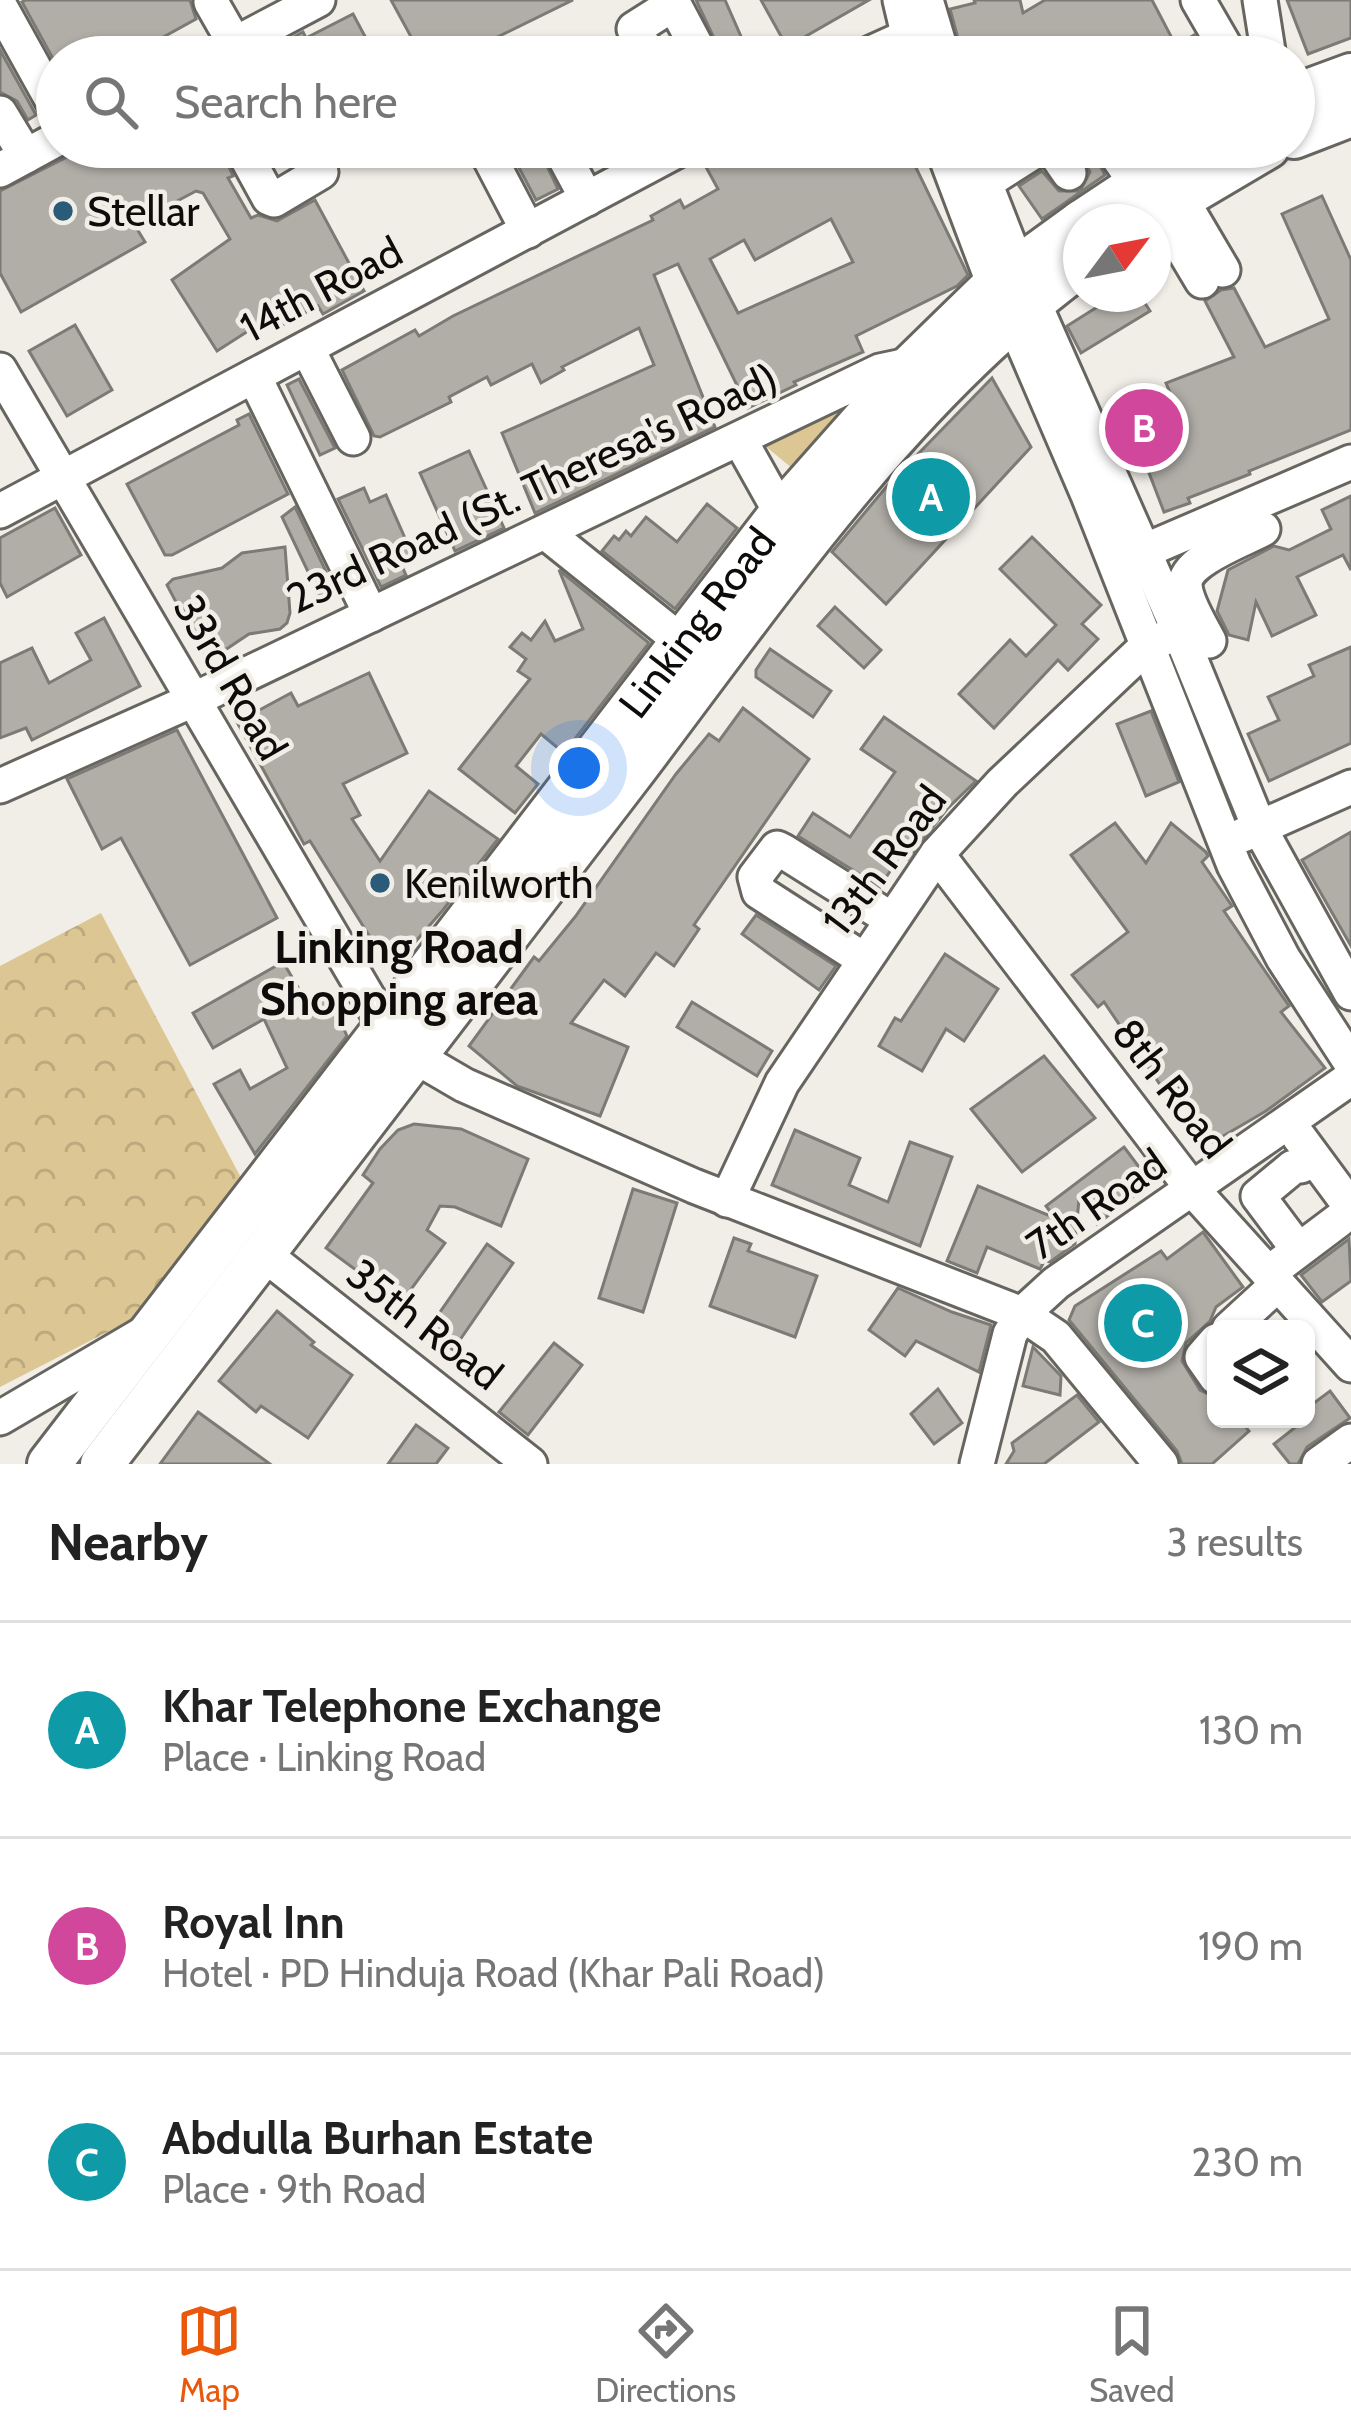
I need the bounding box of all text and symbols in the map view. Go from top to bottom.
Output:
search box [36,36,1315,168]
icon: search [78,69,144,135]
text: Search here [174,75,398,129]
place label: Stellar [87,185,200,237]
marker: Stellar [50,198,76,224]
north arrow [1063,204,1171,312]
street label: 14th Road [231,225,411,353]
street label: 23rd Road (St. Theresa's Road) [279,351,785,625]
pin: B [1105,383,1183,473]
pin: A [892,452,970,542]
street label: Linking Road [607,517,786,728]
street label: 33rd Road [163,585,299,769]
your location [549,738,609,798]
street label: 13th Road [811,775,957,945]
place label: Kenilworth [404,857,593,909]
marker: Kenilworth [367,870,393,896]
district label: Linking Road Shopping area [260,920,538,1026]
street label: 8th Road [1101,1008,1243,1168]
street label: 7th Road [1016,1137,1176,1271]
street label: 35th Road [337,1247,513,1401]
pin: C [1104,1278,1182,1368]
map controls [1207,1320,1315,1428]
button: layers [1207,1320,1315,1428]
text: Nearby [48,1511,208,1573]
text: 3 results [1166,1518,1303,1566]
text: Khar Telephone Exchange [162,1679,661,1733]
text: A [75,1706,99,1754]
text: 130 m [1199,1706,1303,1754]
text: Place · Linking Road [162,1733,486,1781]
text: Royal Inn [162,1895,345,1949]
text: B [75,1922,99,1970]
text: 190 m [1198,1922,1303,1970]
text: Hotel · PD Hinduja Road (Khar Pali Road) [162,1949,825,1997]
text: Abdulla Burhan Estate [162,2111,593,2165]
text: C [75,2138,99,2186]
text: 230 m [1191,2138,1303,2186]
text: Place · 9th Road [162,2165,426,2213]
tab: Map [176,2298,242,2410]
tab: Directions [595,2298,736,2410]
tab: Saved [1089,2298,1175,2410]

